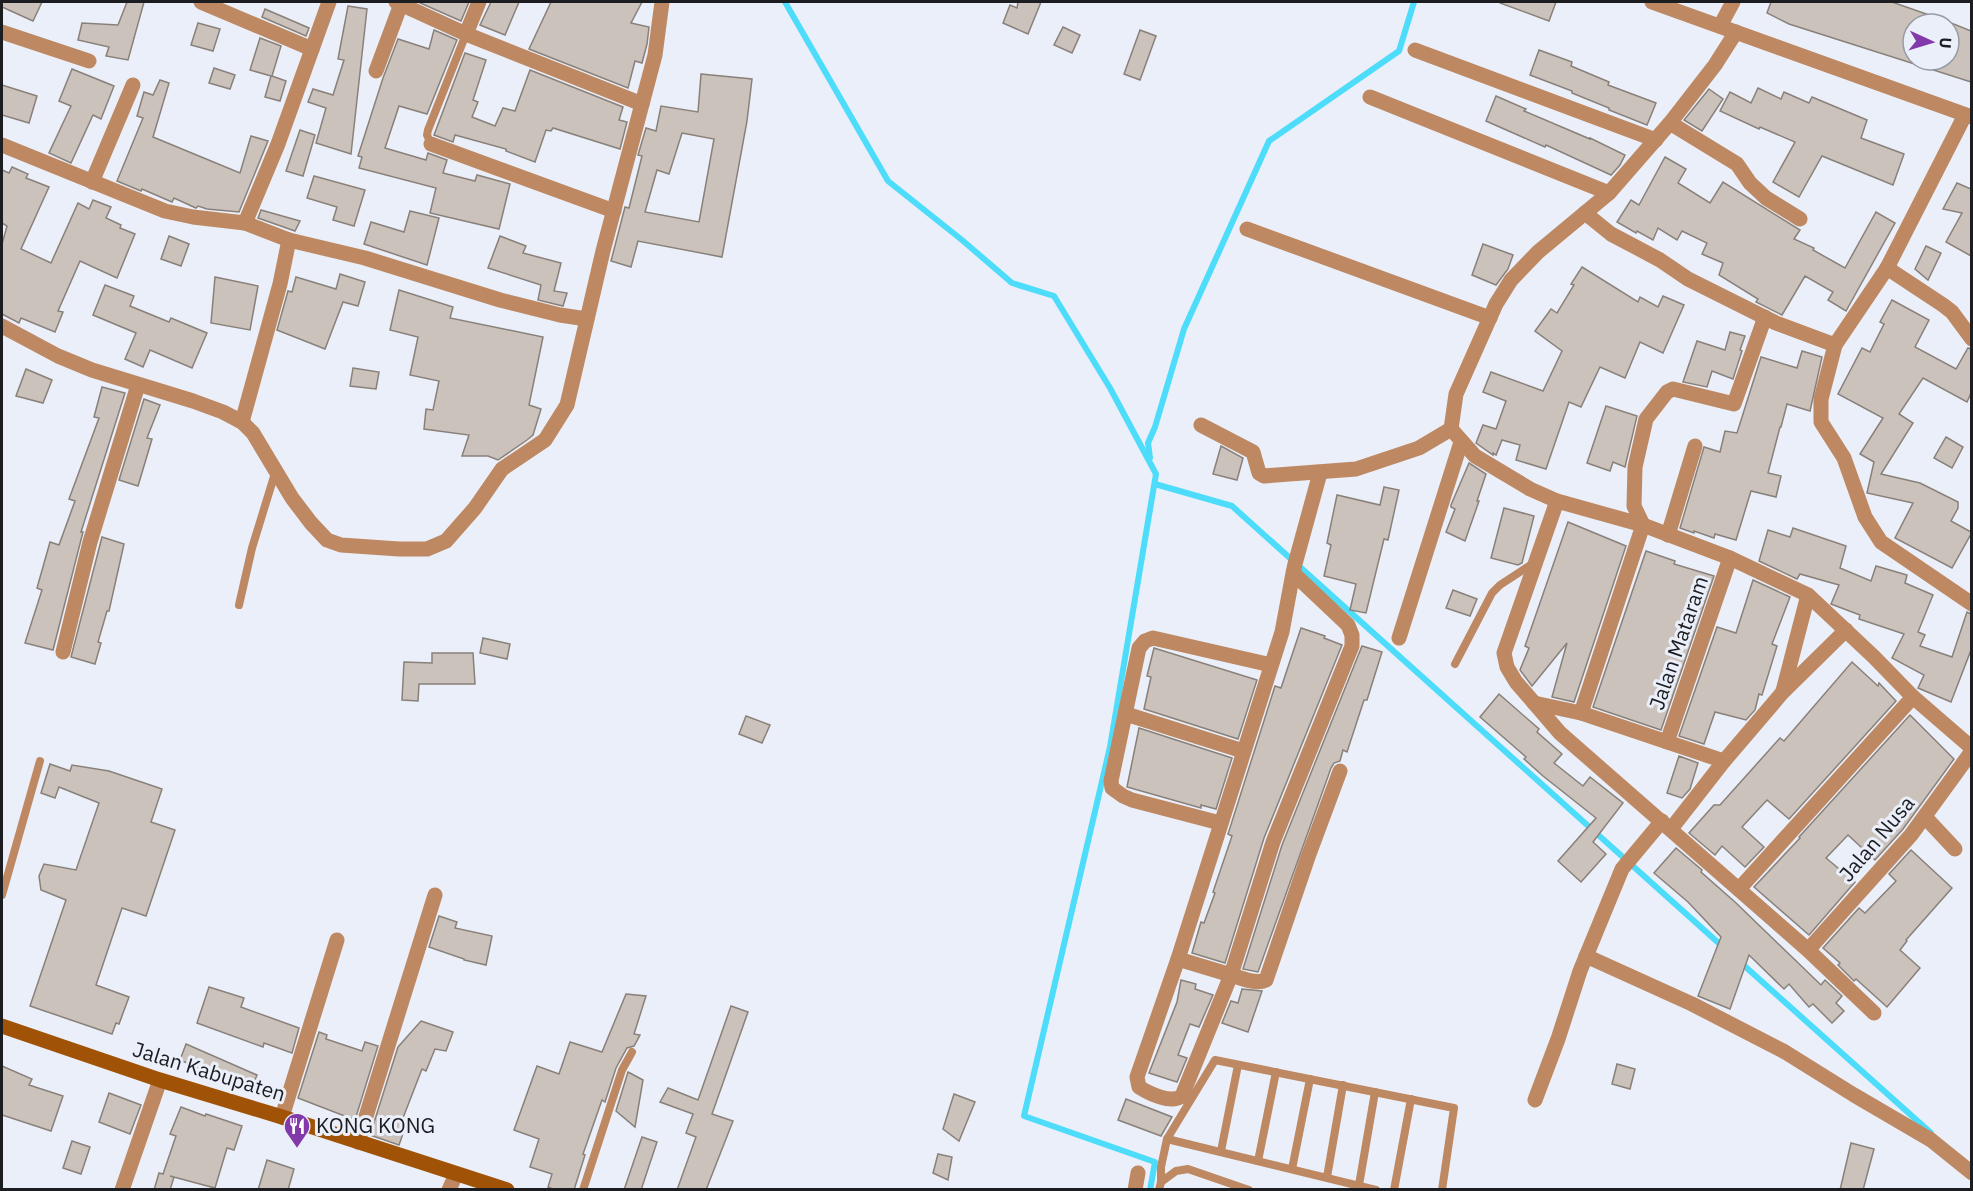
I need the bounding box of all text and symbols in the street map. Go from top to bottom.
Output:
north arrow [1901,12,1961,72]
text: U [1936,37,1956,49]
street label: Jalan Mataram [1642,572,1714,713]
street label: Jalan Nusa [1832,790,1920,887]
street label: Jalan Kabupaten [130,1035,289,1108]
restaurant icon: KONG KONG [282,1111,312,1149]
place label: KONG KONG [316,1111,435,1139]

